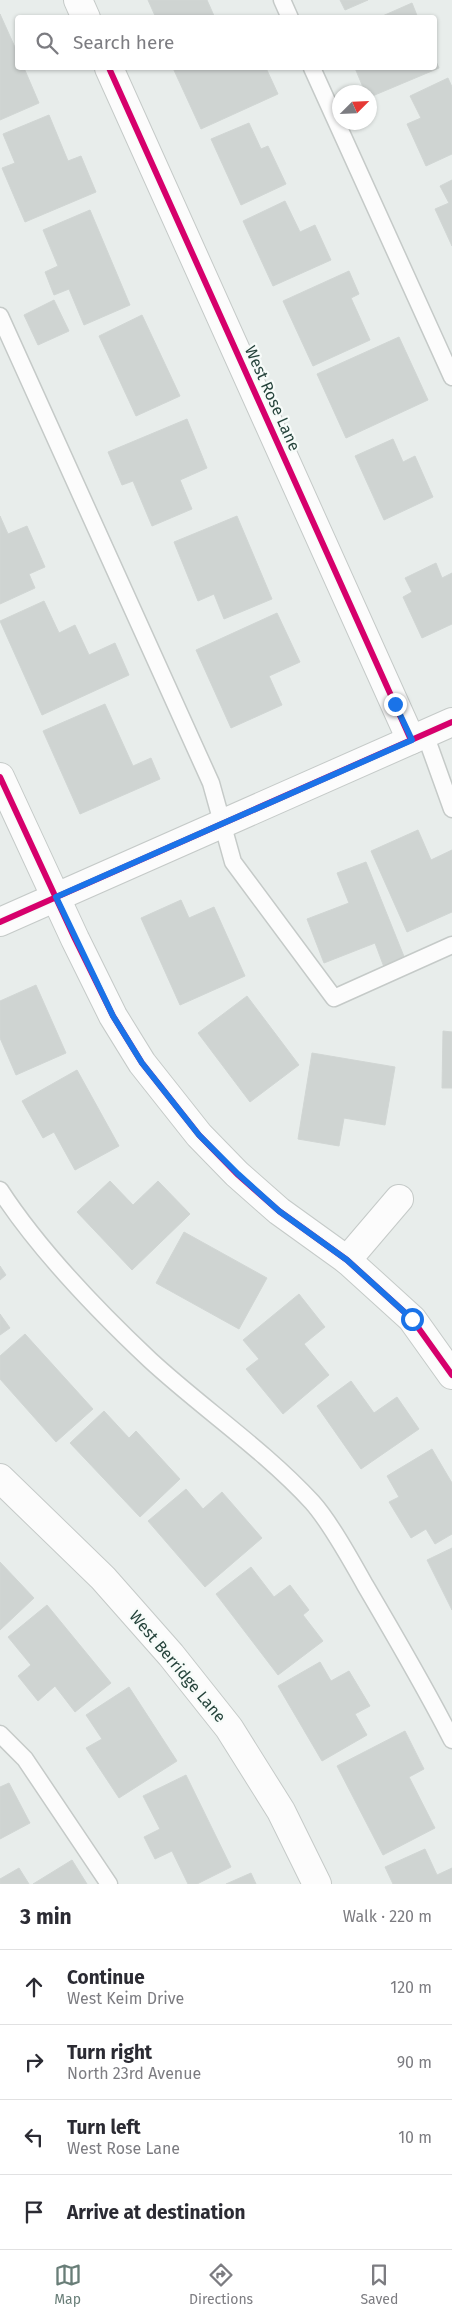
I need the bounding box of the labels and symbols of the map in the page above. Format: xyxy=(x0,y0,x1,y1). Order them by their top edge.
north arrow xyxy=(332,85,377,130)
street label: West Rose Lane xyxy=(241,343,304,454)
route end xyxy=(384,693,407,716)
route start xyxy=(401,1308,424,1331)
street label: West Berridge Lane xyxy=(125,1607,230,1726)

